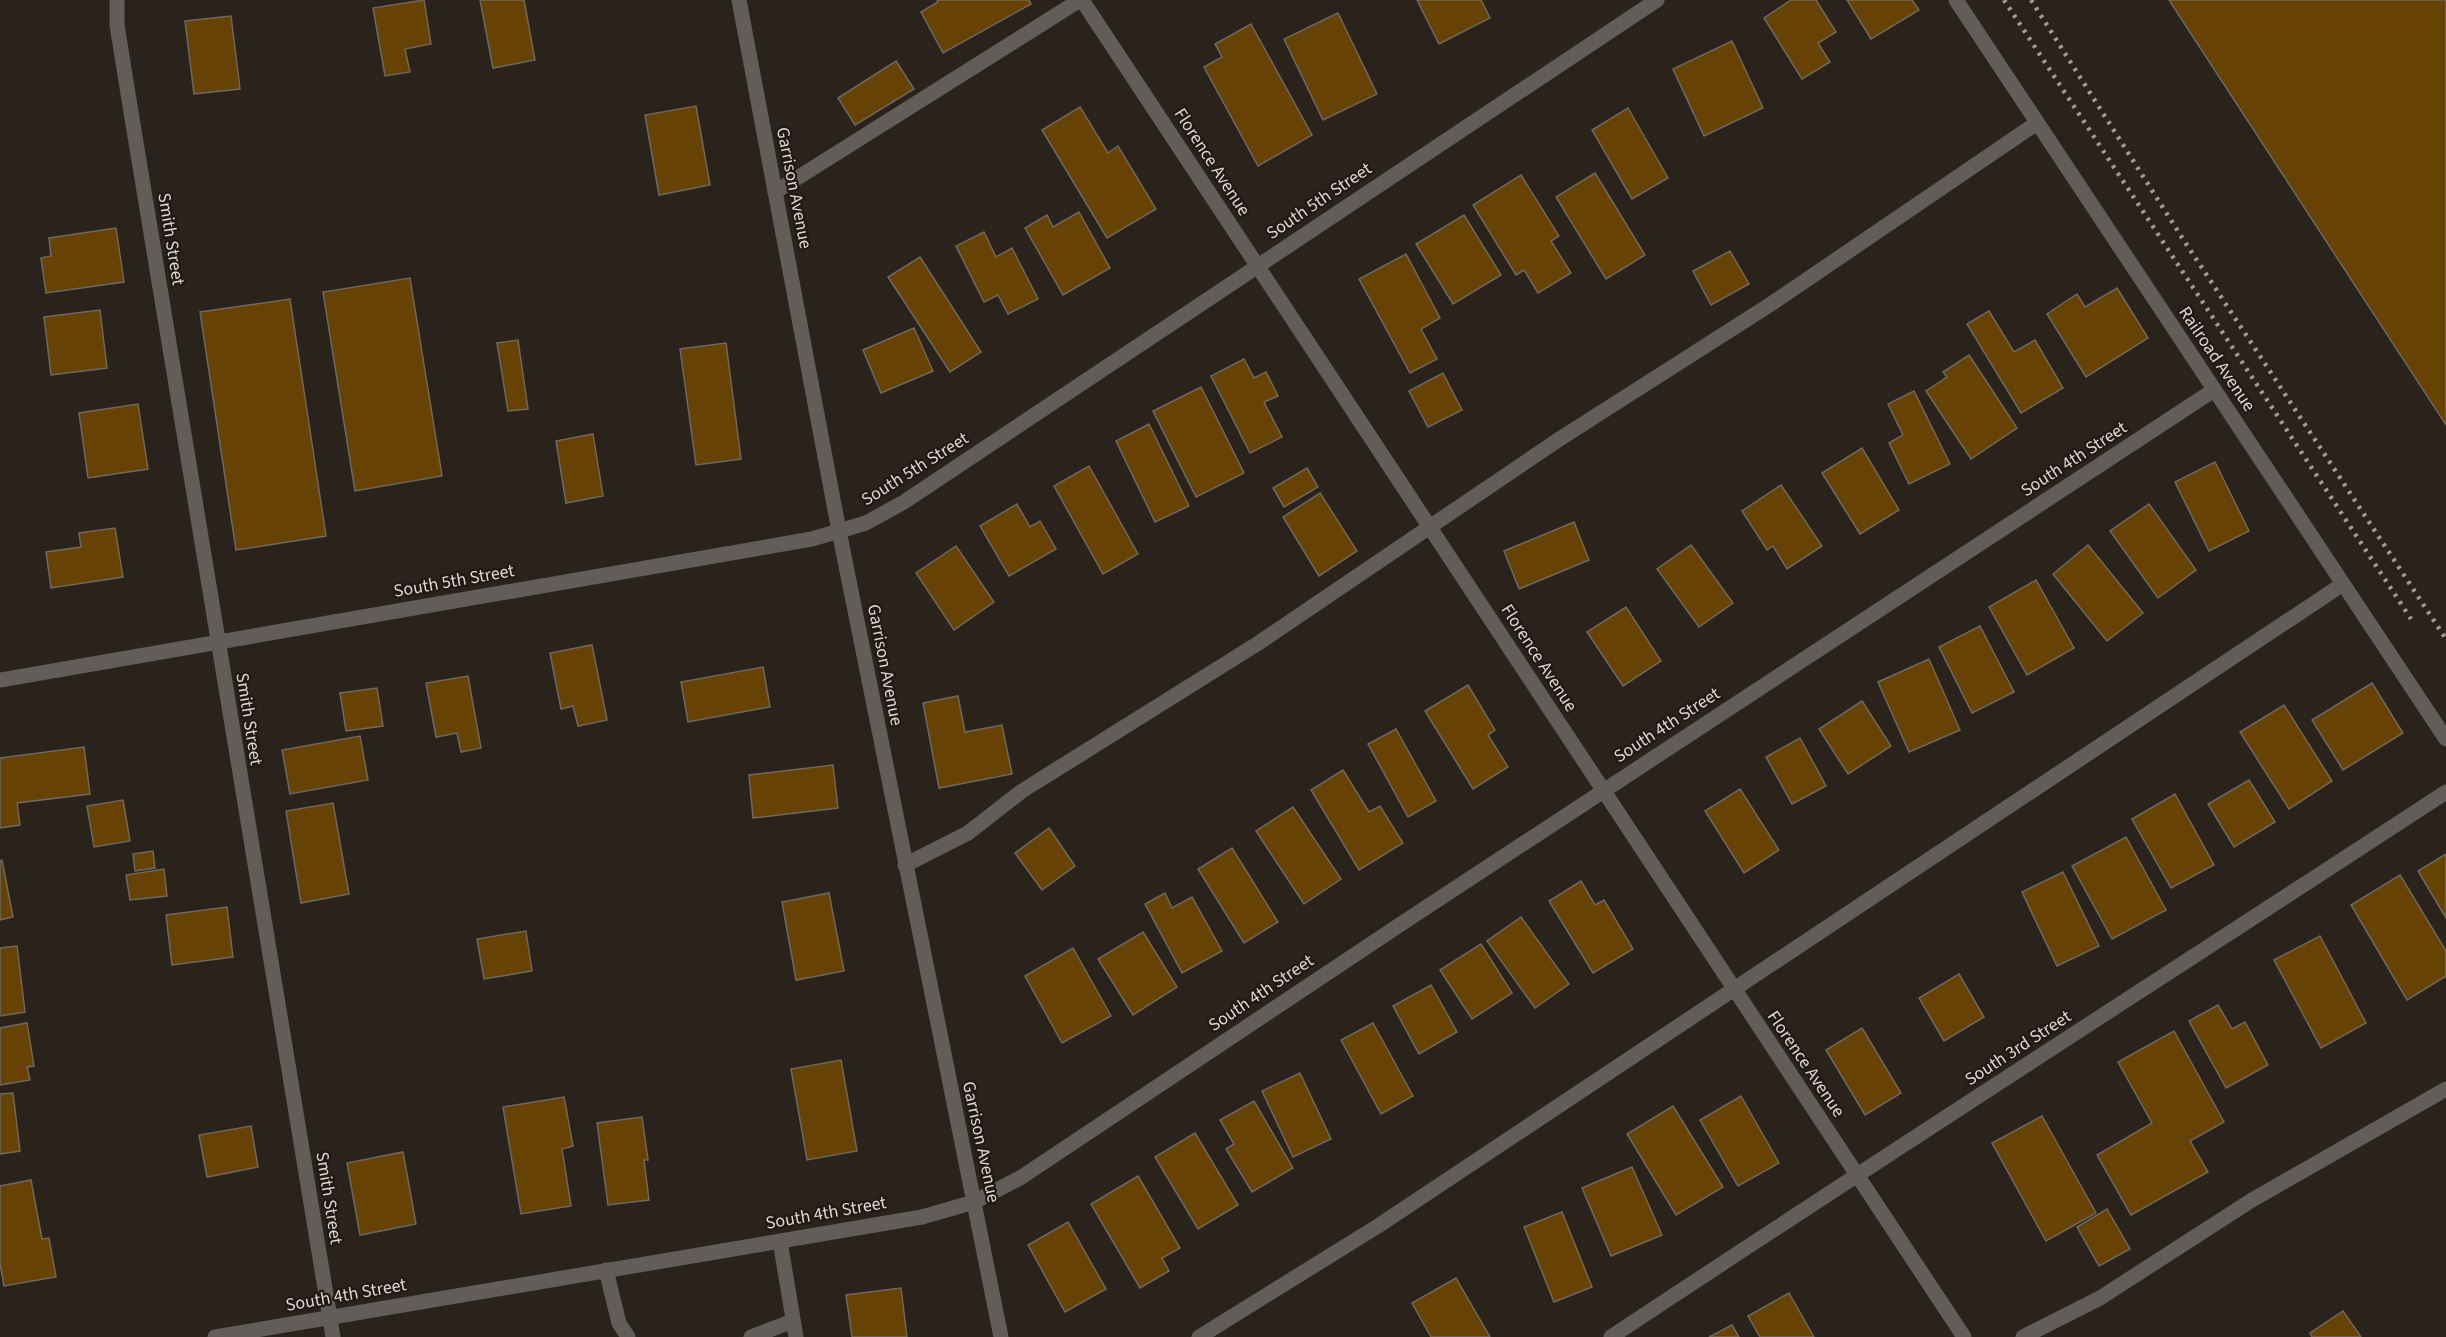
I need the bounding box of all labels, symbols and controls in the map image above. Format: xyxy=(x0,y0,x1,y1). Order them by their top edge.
street label: Florence Avenue xyxy=(1168,103,1256,221)
street label: Garrison Avenue xyxy=(770,125,818,251)
street label: South 5th Street xyxy=(1261,156,1377,246)
street label: Smith Street xyxy=(151,191,191,287)
street label: Railroad Avenue xyxy=(2173,301,2262,417)
street label: South 4th Street xyxy=(2016,415,2132,503)
street label: South 5th Street xyxy=(857,426,973,512)
street label: South 5th Street xyxy=(392,558,516,604)
street label: Florence Avenue xyxy=(1495,599,1583,717)
street label: Garrison Avenue xyxy=(861,602,909,728)
street label: Smith Street xyxy=(229,671,269,767)
street label: South 4th Street xyxy=(1609,681,1725,769)
street label: South 4th Street xyxy=(1203,948,1319,1038)
street label: South 3rd Street xyxy=(1960,1004,2076,1092)
street label: Florence Avenue xyxy=(1761,1006,1851,1122)
street label: Garrison Avenue xyxy=(956,1079,1006,1205)
street label: Smith Street xyxy=(309,1150,349,1246)
street label: South 4th Street xyxy=(764,1190,888,1236)
street label: South 4th Street xyxy=(284,1272,408,1318)

